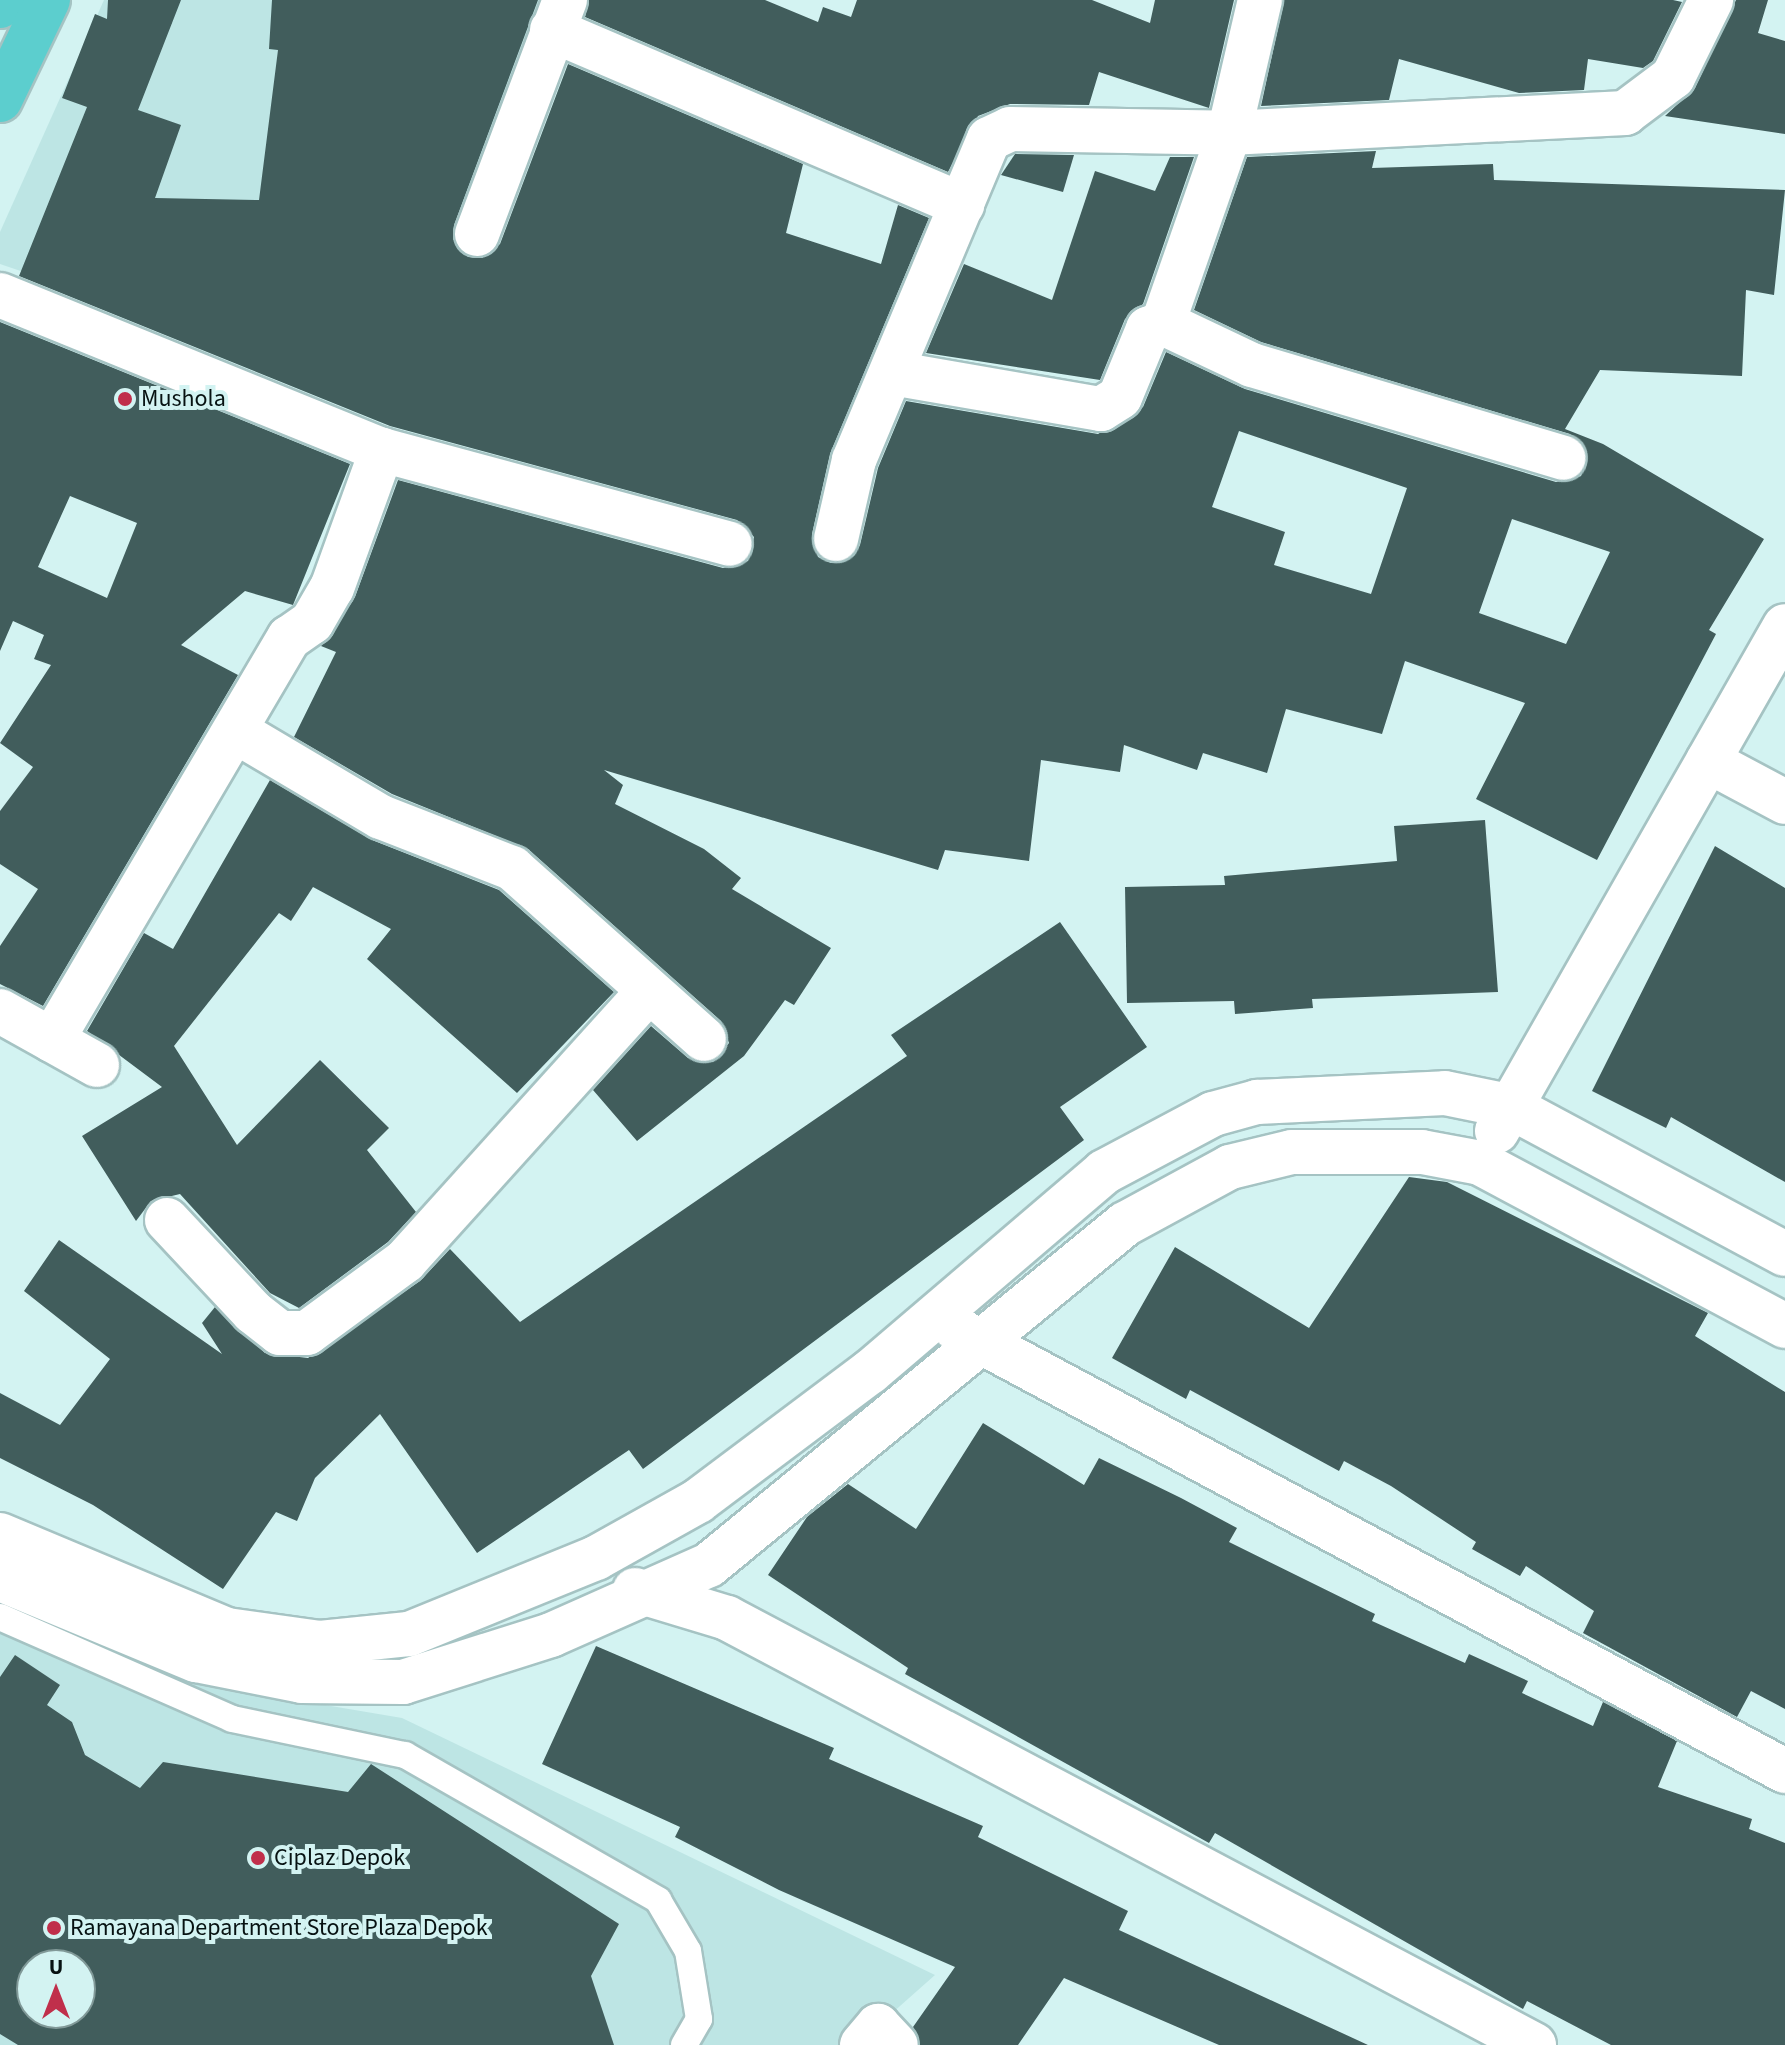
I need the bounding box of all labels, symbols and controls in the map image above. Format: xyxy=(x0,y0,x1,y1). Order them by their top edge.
place label: Mushola xyxy=(141,385,226,413)
marker: Mushola xyxy=(116,390,134,408)
place label: Ciplaz Depok xyxy=(274,1844,405,1872)
marker: Ciplaz Depok xyxy=(249,1849,267,1867)
place label: Ramayana Department Store Plaza Depok xyxy=(70,1914,488,1942)
marker: Ramayana Department Store Plaza Depok xyxy=(45,1919,63,1937)
north arrow xyxy=(16,1949,96,2029)
text: U xyxy=(49,1951,63,1983)

